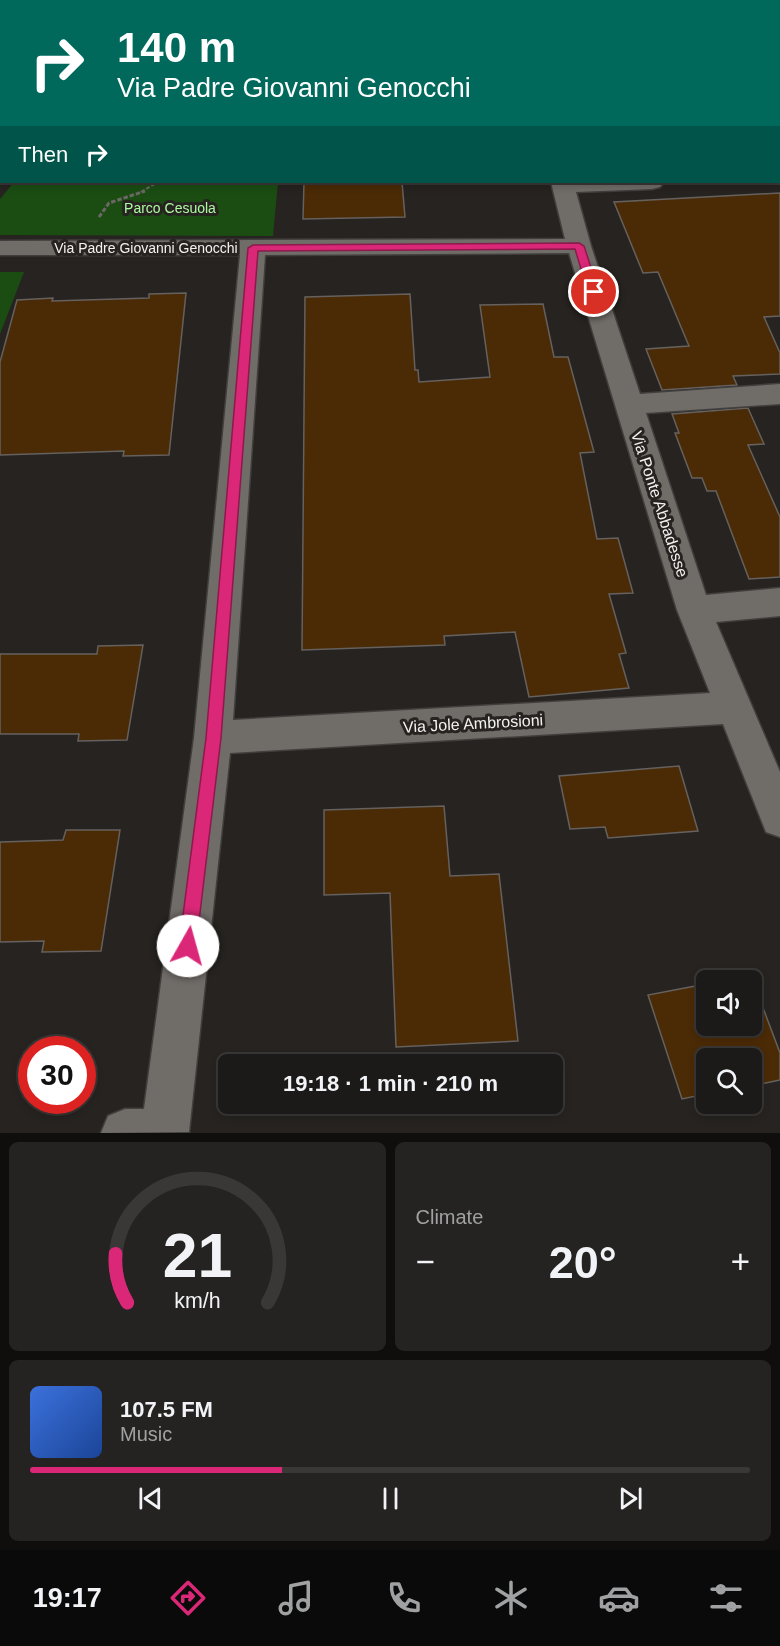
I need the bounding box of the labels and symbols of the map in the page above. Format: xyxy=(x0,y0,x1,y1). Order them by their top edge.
park label: Parco Cesuola xyxy=(124,200,216,216)
street label: Via Padre Giovanni Genocchi xyxy=(54,240,238,256)
pin xyxy=(568,266,619,317)
street label: Via Ponte Abbadesse xyxy=(628,429,691,579)
street label: Via Jole Ambrosioni xyxy=(403,711,543,736)
position arrow xyxy=(156,914,220,978)
speed limit sign: 30 xyxy=(18,1036,96,1114)

